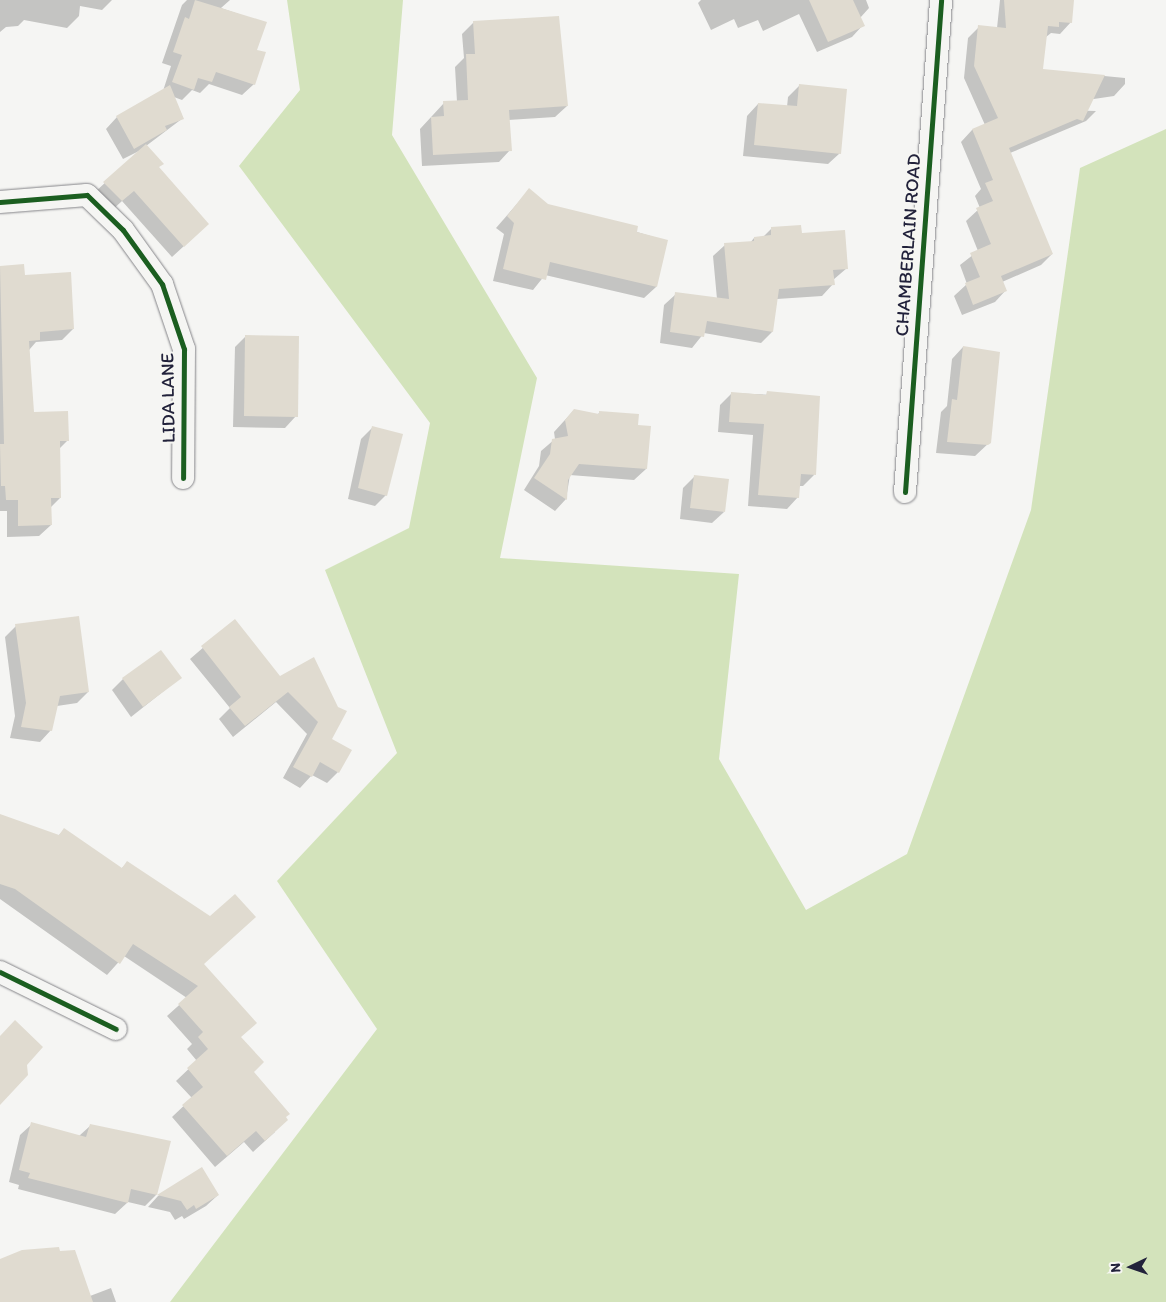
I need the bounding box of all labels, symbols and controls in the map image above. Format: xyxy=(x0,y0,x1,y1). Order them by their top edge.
street label: CHAMBERLAIN ROAD xyxy=(890,153,926,337)
street label: LIDA LANE xyxy=(156,353,180,443)
north arrow xyxy=(1106,1242,1156,1292)
text: N xyxy=(1107,1263,1124,1273)

